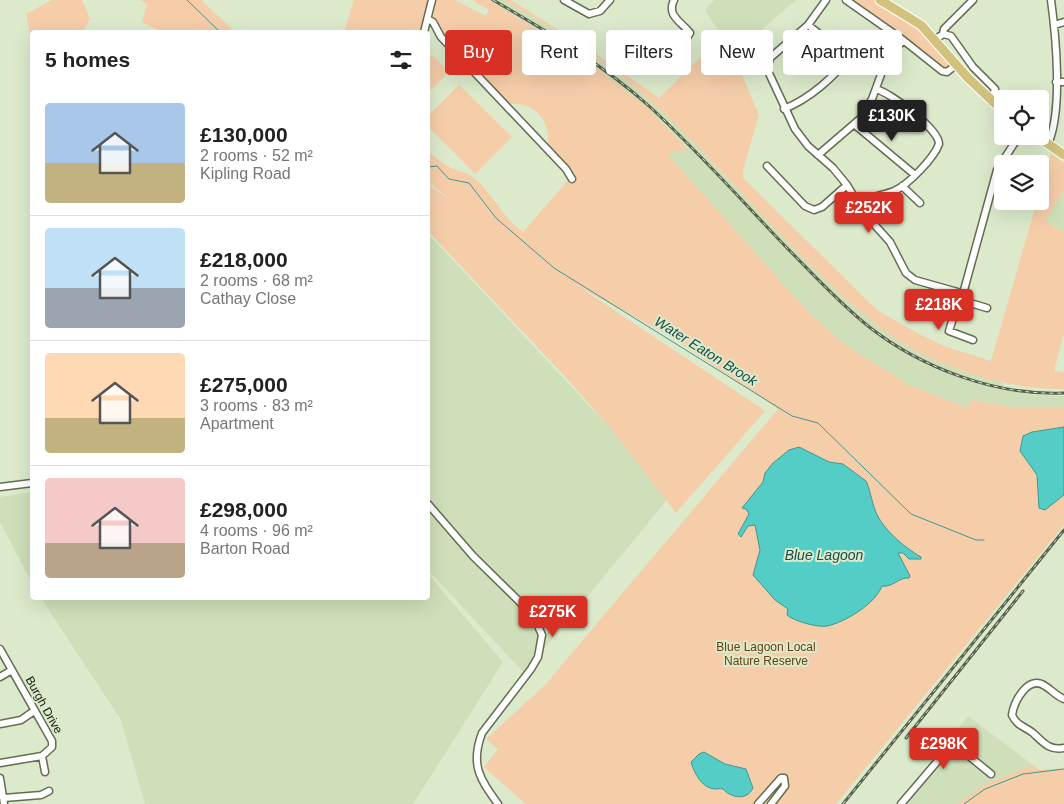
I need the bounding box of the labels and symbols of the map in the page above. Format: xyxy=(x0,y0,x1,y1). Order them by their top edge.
pin: £130K xyxy=(857,100,927,142)
pin: £252K xyxy=(834,192,904,234)
pin: £218K xyxy=(904,288,974,331)
water label: Water Eaton Brook xyxy=(652,313,761,390)
water label: Blue Lagoon xyxy=(785,547,864,563)
pin: £275K xyxy=(518,596,588,638)
park label: Blue Lagoon Local Nature Reserve xyxy=(716,640,816,668)
street label: Burgh Drive xyxy=(23,674,66,736)
pin: £298K xyxy=(909,728,979,770)

